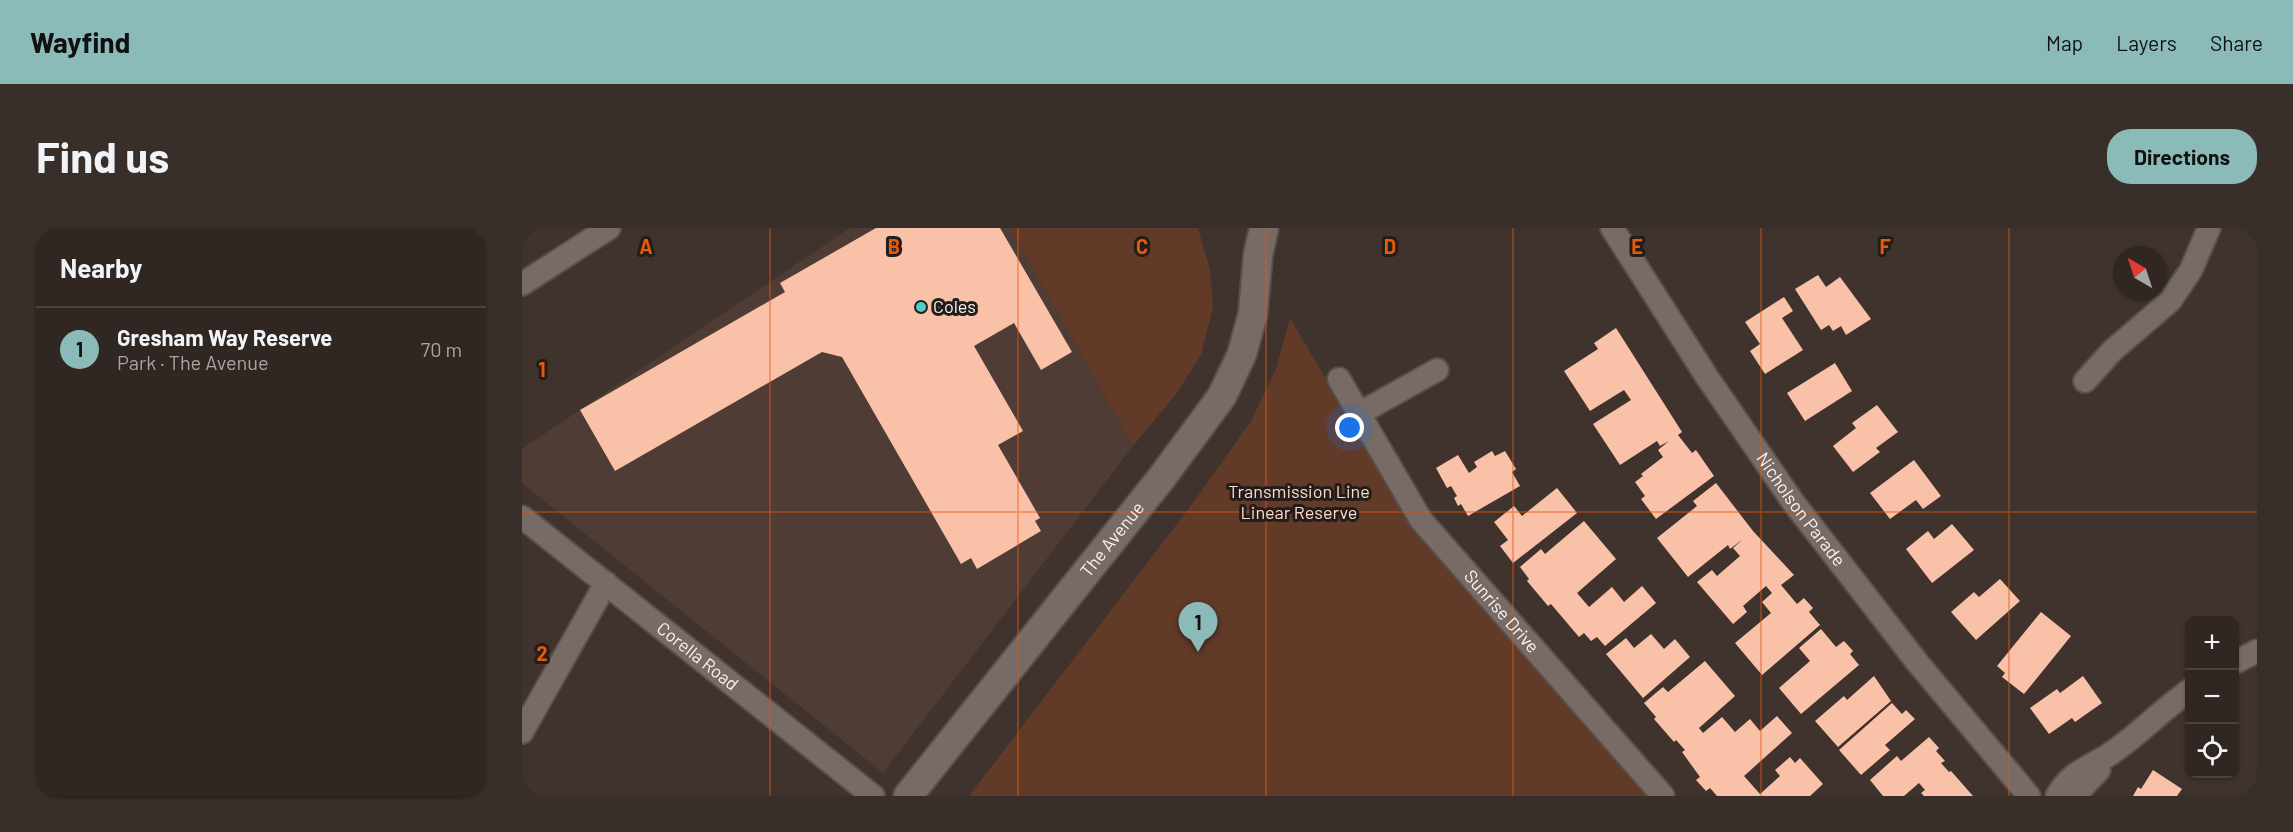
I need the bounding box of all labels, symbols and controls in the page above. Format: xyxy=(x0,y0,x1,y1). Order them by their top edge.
text: Wayfind xyxy=(30,25,130,59)
text: Map xyxy=(2046,30,2083,55)
text: Layers xyxy=(2116,30,2177,55)
text: Share xyxy=(2210,30,2263,55)
button: Directions xyxy=(2107,129,2257,184)
text: Find us xyxy=(36,131,169,181)
text: A xyxy=(639,234,653,258)
text: B xyxy=(888,234,900,258)
text: C xyxy=(1136,234,1148,258)
text: D xyxy=(1384,234,1396,258)
text: E xyxy=(1631,234,1643,258)
text: F xyxy=(1879,234,1891,258)
north arrow xyxy=(2113,246,2167,300)
text: Nearby xyxy=(60,252,142,283)
place label: Coles xyxy=(933,295,976,317)
marker: Coles xyxy=(914,300,928,314)
text: Gresham Way Reserve xyxy=(117,324,332,350)
text: 1 xyxy=(76,337,83,361)
text: 70 m xyxy=(421,337,462,361)
text: Park · The Avenue xyxy=(117,350,269,374)
text: 1 xyxy=(538,357,546,381)
your location xyxy=(1335,413,1364,442)
street label: Nicholson Parade xyxy=(1752,448,1851,570)
park label: Transmission Line Linear Reserve xyxy=(1228,480,1370,523)
street label: The Avenue xyxy=(1075,497,1148,581)
street label: Sunrise Drive xyxy=(1460,565,1544,657)
pin: 1 xyxy=(1178,602,1218,652)
map controls xyxy=(2185,616,2239,778)
button: + xyxy=(2185,616,2239,670)
street label: Corella Road xyxy=(653,617,743,695)
text: 2 xyxy=(536,641,548,665)
button: − xyxy=(2185,670,2239,724)
button: locate xyxy=(2185,724,2239,778)

